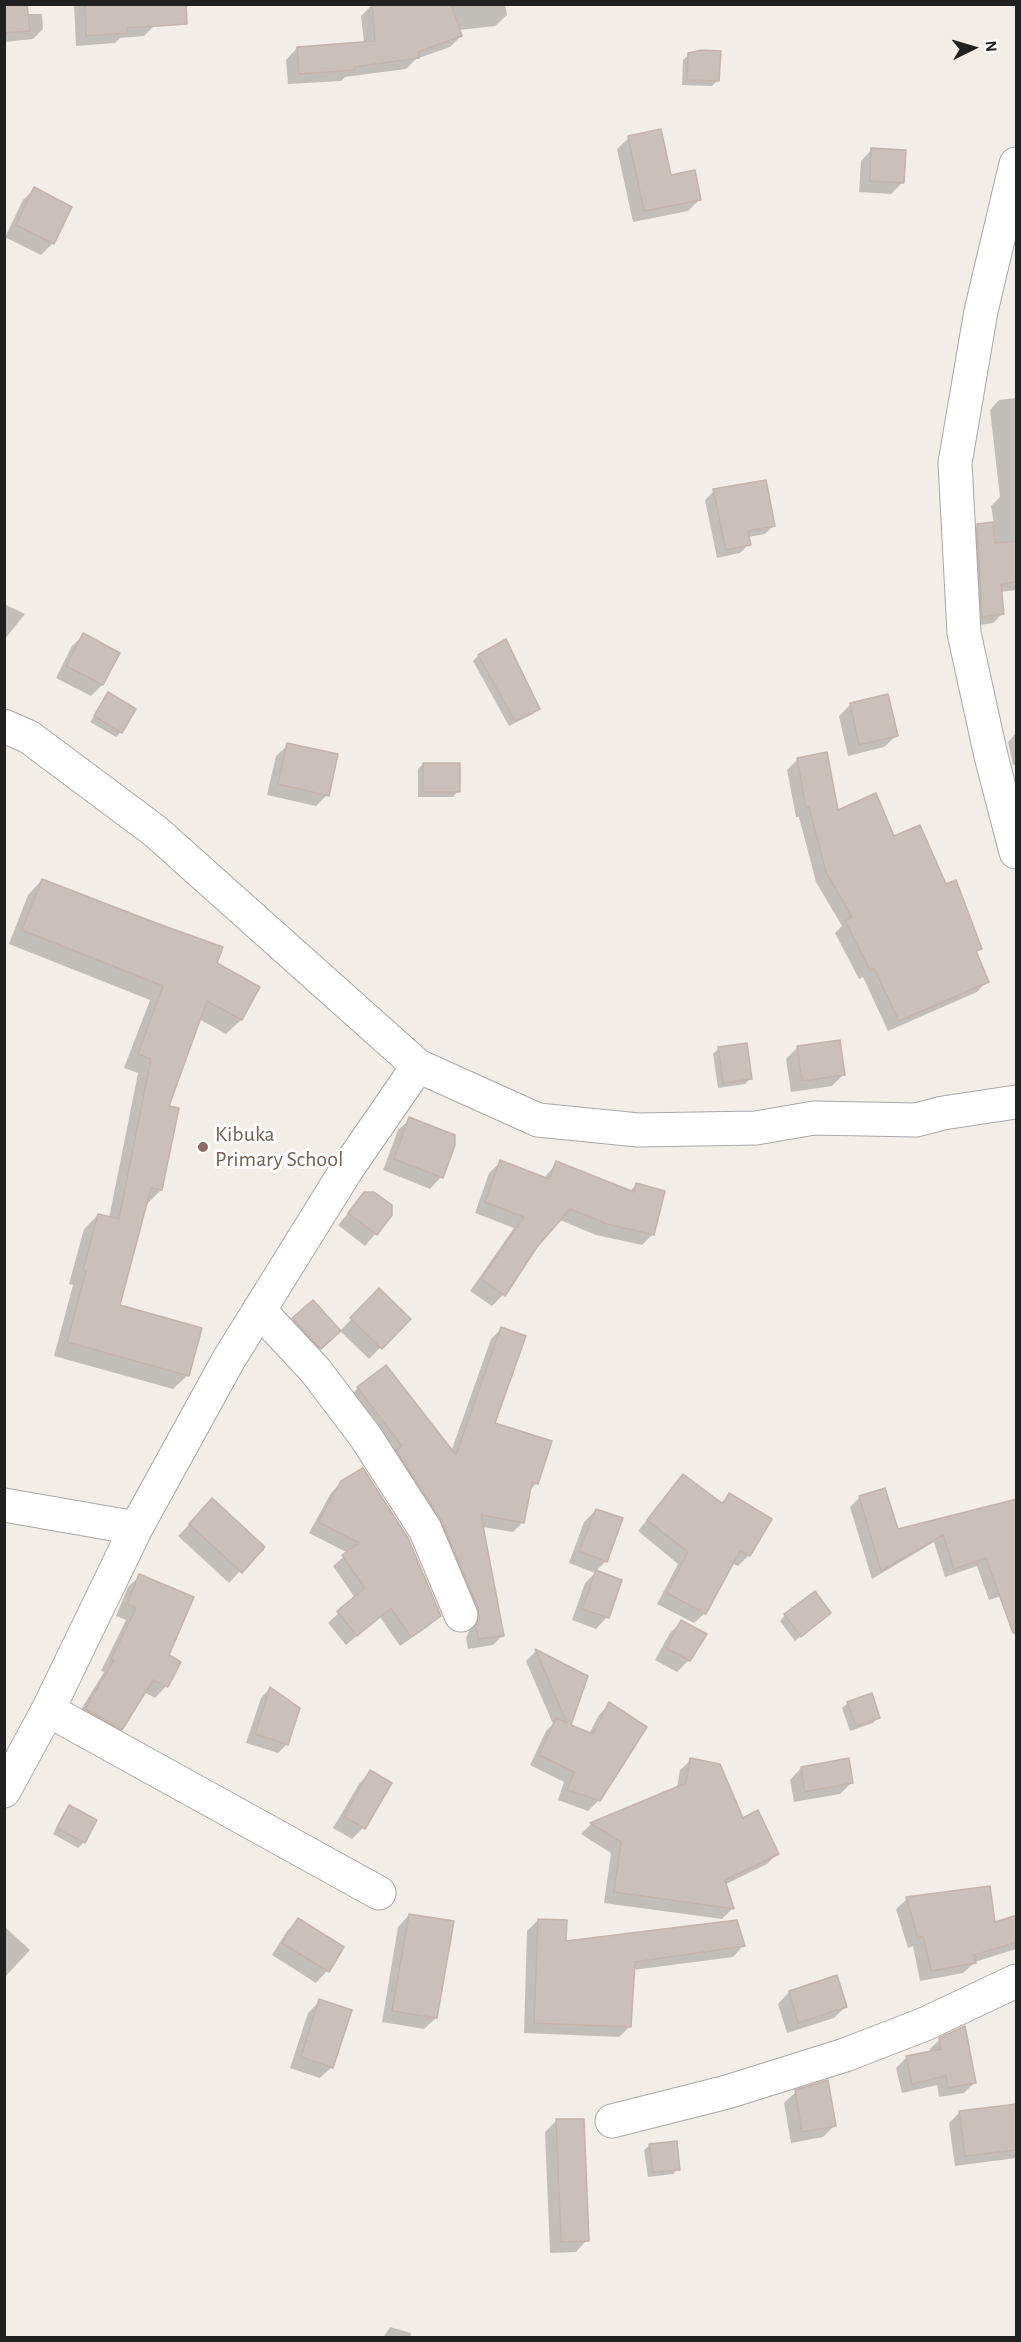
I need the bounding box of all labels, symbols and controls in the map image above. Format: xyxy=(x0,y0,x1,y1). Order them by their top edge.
north arrow xyxy=(943,18,1003,78)
text: N xyxy=(982,40,999,53)
place label: Kibuka Primary School xyxy=(215,1121,343,1172)
marker: Kibuka Primary School xyxy=(196,1140,210,1154)

